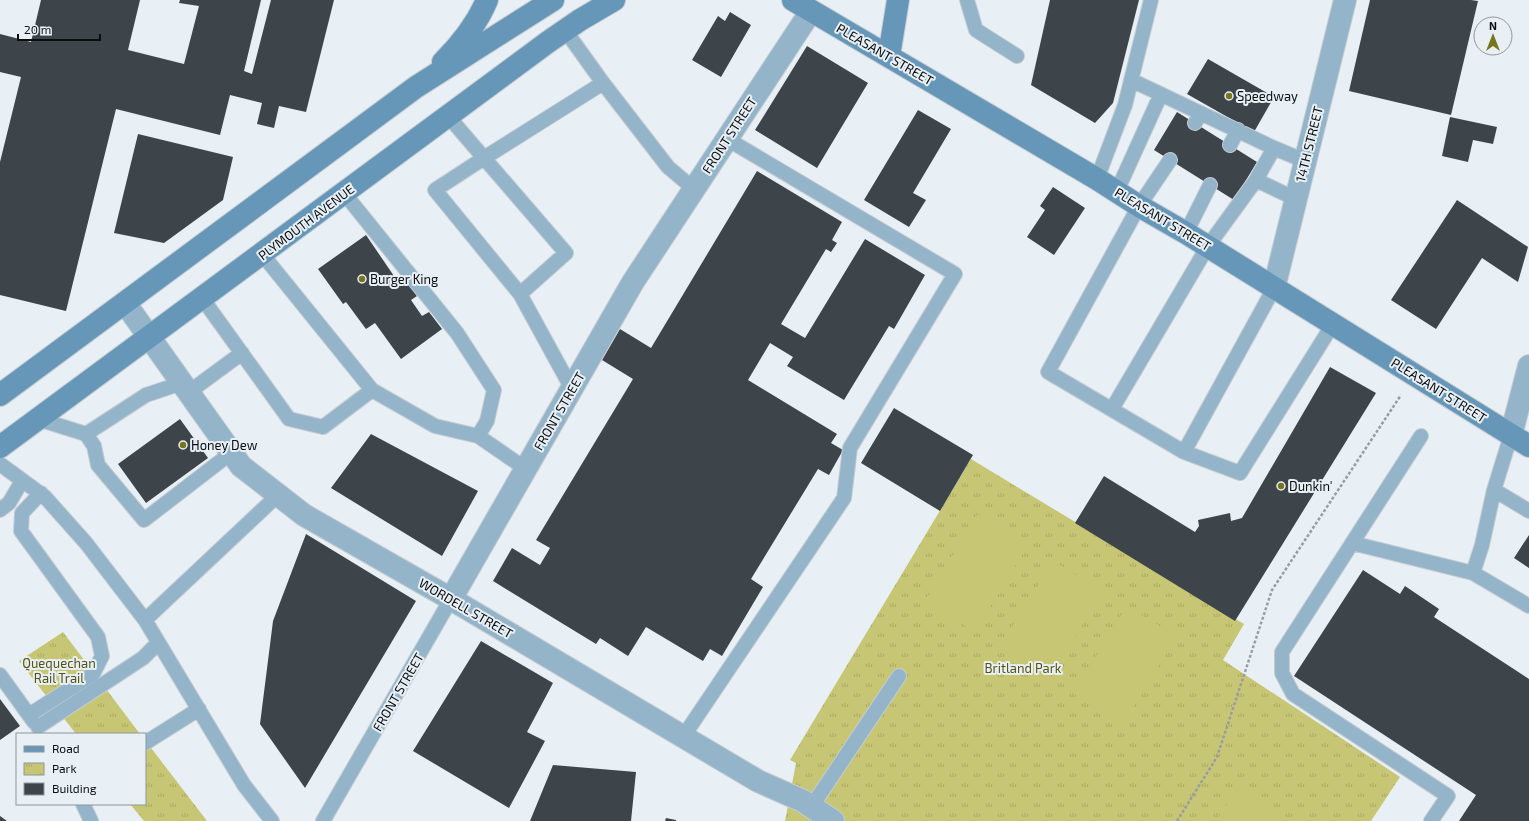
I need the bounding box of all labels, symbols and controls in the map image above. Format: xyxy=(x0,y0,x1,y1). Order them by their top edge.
scale bar xyxy=(18,16,100,42)
north arrow xyxy=(1473,16,1513,56)
text: N xyxy=(1489,19,1497,32)
street label: PLEASANT STREET xyxy=(834,20,937,89)
text: 20 m xyxy=(24,22,51,36)
place label: Speedway xyxy=(1237,88,1298,104)
marker: Speedway xyxy=(1224,91,1234,101)
street label: FRONT STREET xyxy=(698,93,760,176)
street label: 14TH STREET xyxy=(1292,104,1326,183)
street label: PLYMOUTH AVENUE xyxy=(255,181,357,263)
street label: PLEASANT STREET xyxy=(1112,184,1214,254)
place label: Burger King xyxy=(370,271,438,287)
marker: Burger King xyxy=(357,274,367,284)
street label: PLEASANT STREET xyxy=(1388,354,1490,426)
street label: FRONT STREET xyxy=(530,368,588,453)
place label: Honey Dew xyxy=(191,437,258,453)
marker: Honey Dew xyxy=(178,440,188,450)
place label: Dunkin' xyxy=(1289,478,1333,494)
marker: Dunkin' xyxy=(1276,481,1286,491)
street label: WORDELL STREET xyxy=(416,575,516,642)
street label: FRONT STREET xyxy=(369,649,427,734)
park label: Quequechan Rail Trail xyxy=(22,655,96,686)
park label: Britland Park xyxy=(985,660,1062,676)
legend xyxy=(16,733,146,805)
text: Road xyxy=(52,741,80,755)
text: Park xyxy=(52,761,77,775)
text: Building xyxy=(52,781,97,795)

